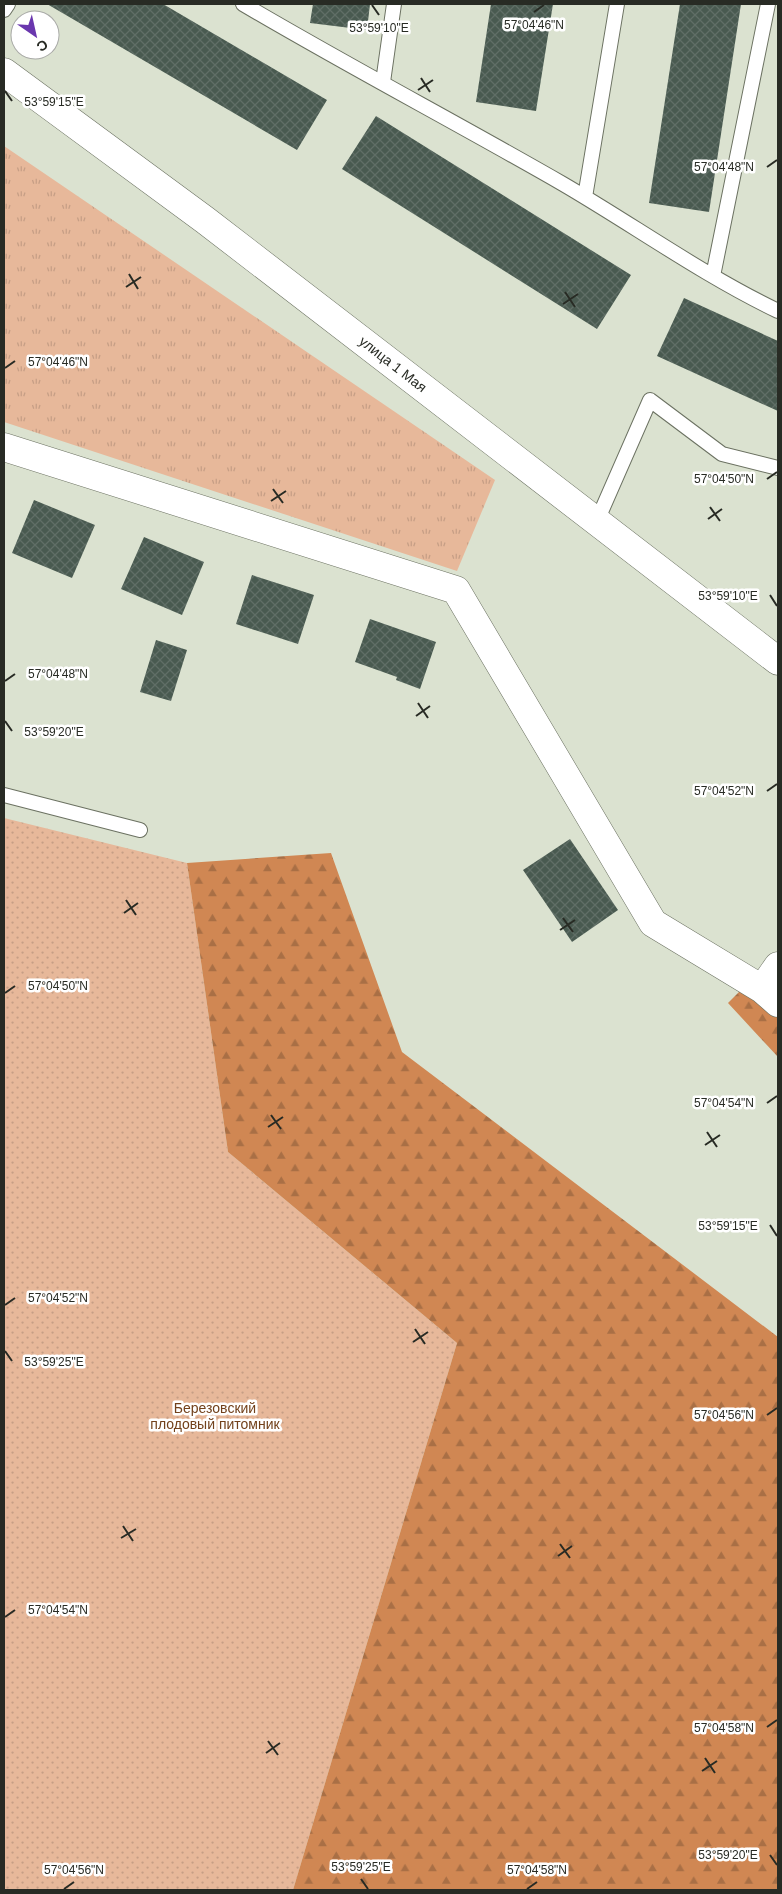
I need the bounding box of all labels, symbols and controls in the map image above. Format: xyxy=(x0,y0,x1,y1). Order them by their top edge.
north arrow xyxy=(10,10,60,60)
text: 57°04'46"N xyxy=(504,18,564,32)
text: 53°59'10"E xyxy=(349,21,409,35)
text: С xyxy=(34,36,51,55)
text: 53°59'15"E xyxy=(24,95,84,109)
text: 57°04'48"N xyxy=(694,160,754,174)
street label: улица 1 Мая xyxy=(356,333,430,395)
text: 57°04'46"N xyxy=(28,355,88,369)
text: 57°04'50"N xyxy=(694,472,754,486)
text: 53°59'10"E xyxy=(698,589,758,603)
text: 57°04'48"N xyxy=(28,667,88,681)
text: 53°59'20"E xyxy=(24,725,84,739)
text: 57°04'52"N xyxy=(694,784,754,798)
text: 57°04'50"N xyxy=(28,979,88,993)
text: 57°04'54"N xyxy=(694,1096,754,1110)
text: 53°59'15"E xyxy=(698,1219,758,1233)
text: 57°04'52"N xyxy=(28,1291,88,1305)
text: 53°59'25"E xyxy=(24,1355,84,1369)
park label: Березовский плодовый питомник xyxy=(150,1400,281,1432)
text: 57°04'56"N xyxy=(694,1408,754,1422)
text: 57°04'54"N xyxy=(28,1603,88,1617)
text: 57°04'58"N xyxy=(694,1721,754,1735)
text: 53°59'20"E xyxy=(698,1848,758,1862)
text: 53°59'25"E xyxy=(331,1860,391,1874)
text: 57°04'56"N xyxy=(44,1863,104,1877)
text: 57°04'58"N xyxy=(507,1863,567,1877)

